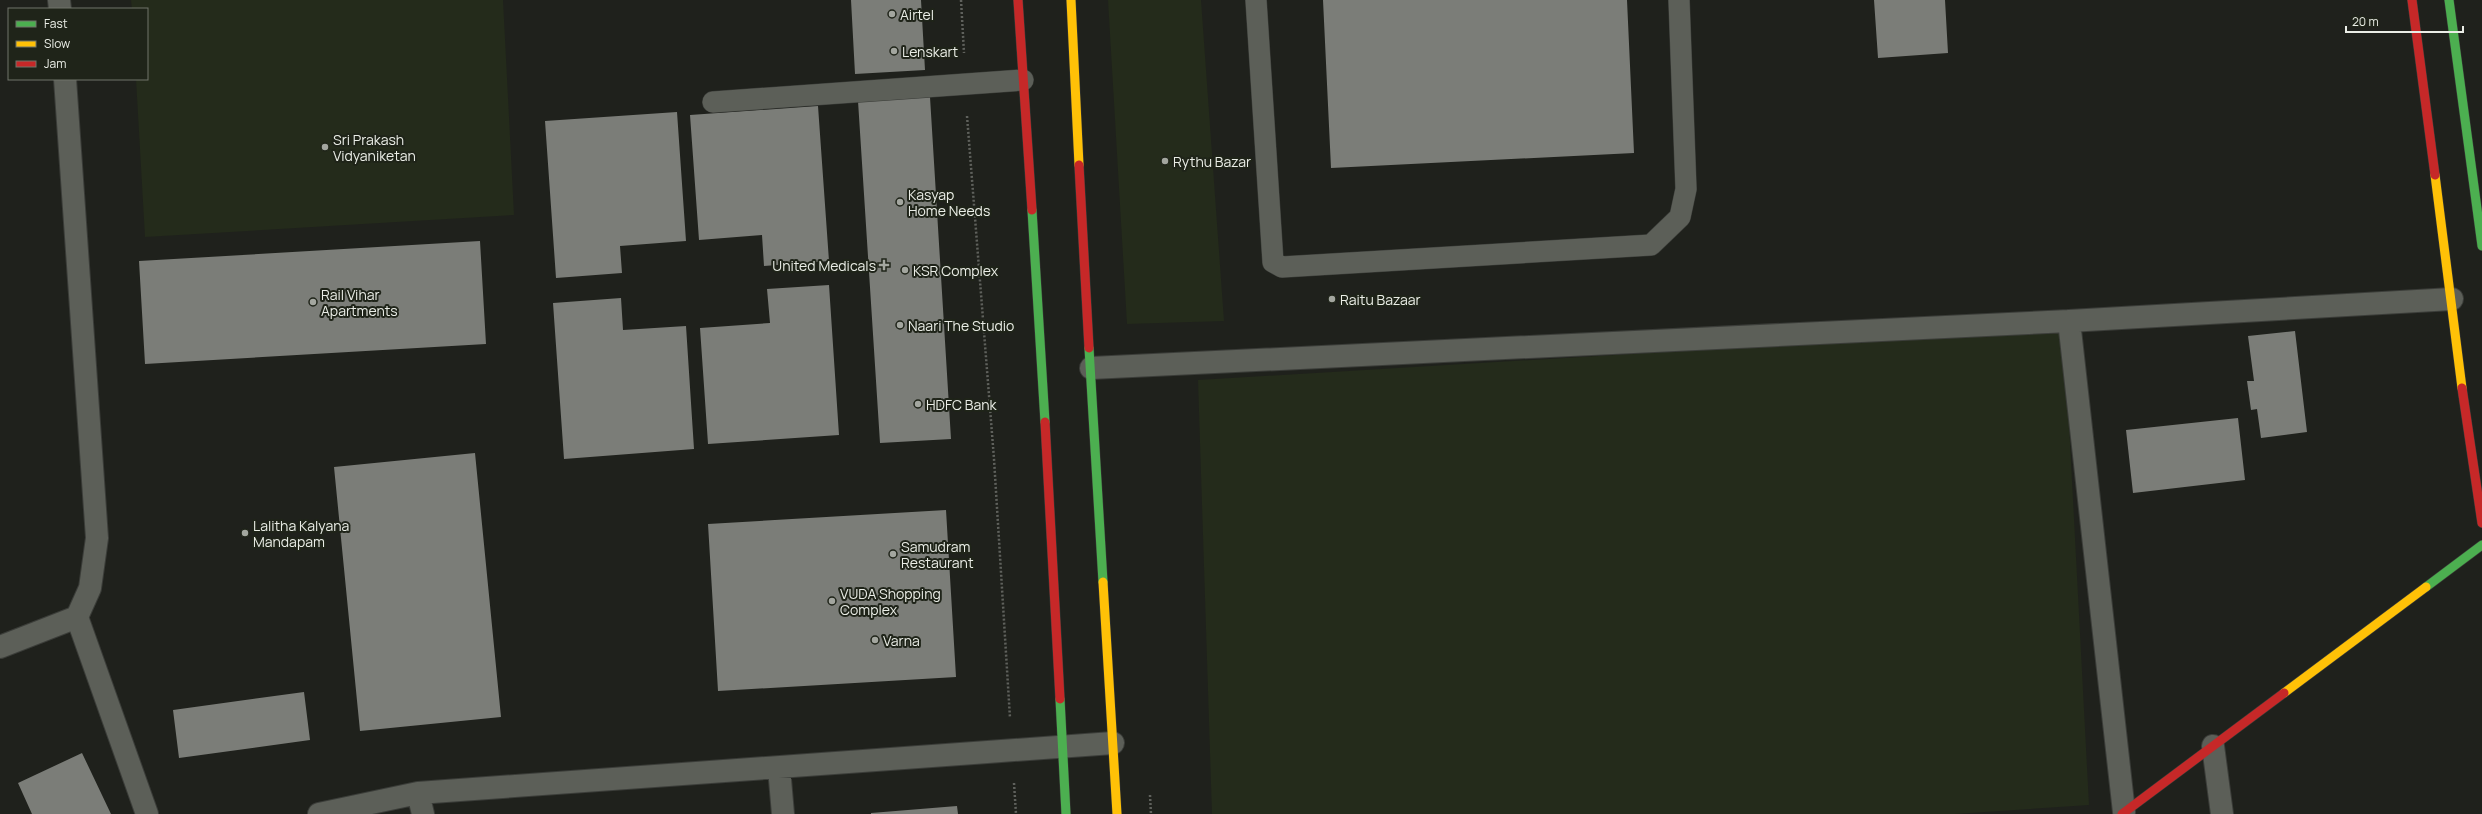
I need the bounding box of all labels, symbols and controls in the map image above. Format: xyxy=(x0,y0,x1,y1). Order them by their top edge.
place label: Airtel xyxy=(900,5,934,24)
legend xyxy=(8,8,148,80)
scale bar xyxy=(2346,8,2463,34)
marker: Airtel xyxy=(887,9,897,19)
text: 20 m xyxy=(2352,13,2379,30)
text: Fast xyxy=(44,15,68,32)
text: Slow xyxy=(44,35,70,52)
place label: Lenskart xyxy=(902,42,959,61)
marker: Lenskart xyxy=(889,46,899,56)
text: Jam xyxy=(44,55,66,72)
place label: Sri Prakash Vidyaniketan xyxy=(333,130,416,165)
marker: Sri Prakash Vidyaniketan xyxy=(320,142,330,152)
place label: Rythu Bazar xyxy=(1173,152,1251,171)
marker: Rythu Bazar xyxy=(1160,156,1170,166)
place label: Kasyap Home Needs xyxy=(908,185,990,220)
marker: Kasyap Home Needs xyxy=(895,197,905,207)
place label: United Medicals xyxy=(772,256,876,275)
marker: United Medicals xyxy=(879,260,889,270)
place label: KSR Complex xyxy=(913,261,999,280)
marker: KSR Complex xyxy=(900,265,910,275)
place label: Rail Vihar Apartments xyxy=(321,285,398,320)
place label: Raitu Bazaar xyxy=(1340,290,1421,309)
marker: Raitu Bazaar xyxy=(1327,294,1337,304)
marker: Rail Vihar Apartments xyxy=(308,297,318,307)
place label: Naari The Studio xyxy=(908,316,1014,335)
marker: Naari The Studio xyxy=(895,320,905,330)
place label: HDFC Bank xyxy=(926,395,998,414)
marker: HDFC Bank xyxy=(913,399,923,409)
place label: Lalitha Kalyana Mandapam xyxy=(253,516,349,551)
marker: Lalitha Kalyana Mandapam xyxy=(240,528,250,538)
place label: Samudram Restaurant xyxy=(901,537,974,572)
marker: Samudram Restaurant xyxy=(888,549,898,559)
place label: VUDA Shopping Complex xyxy=(840,584,941,619)
marker: VUDA Shopping Complex xyxy=(827,596,837,606)
place label: Varna xyxy=(883,631,920,650)
marker: Varna xyxy=(870,635,880,645)

